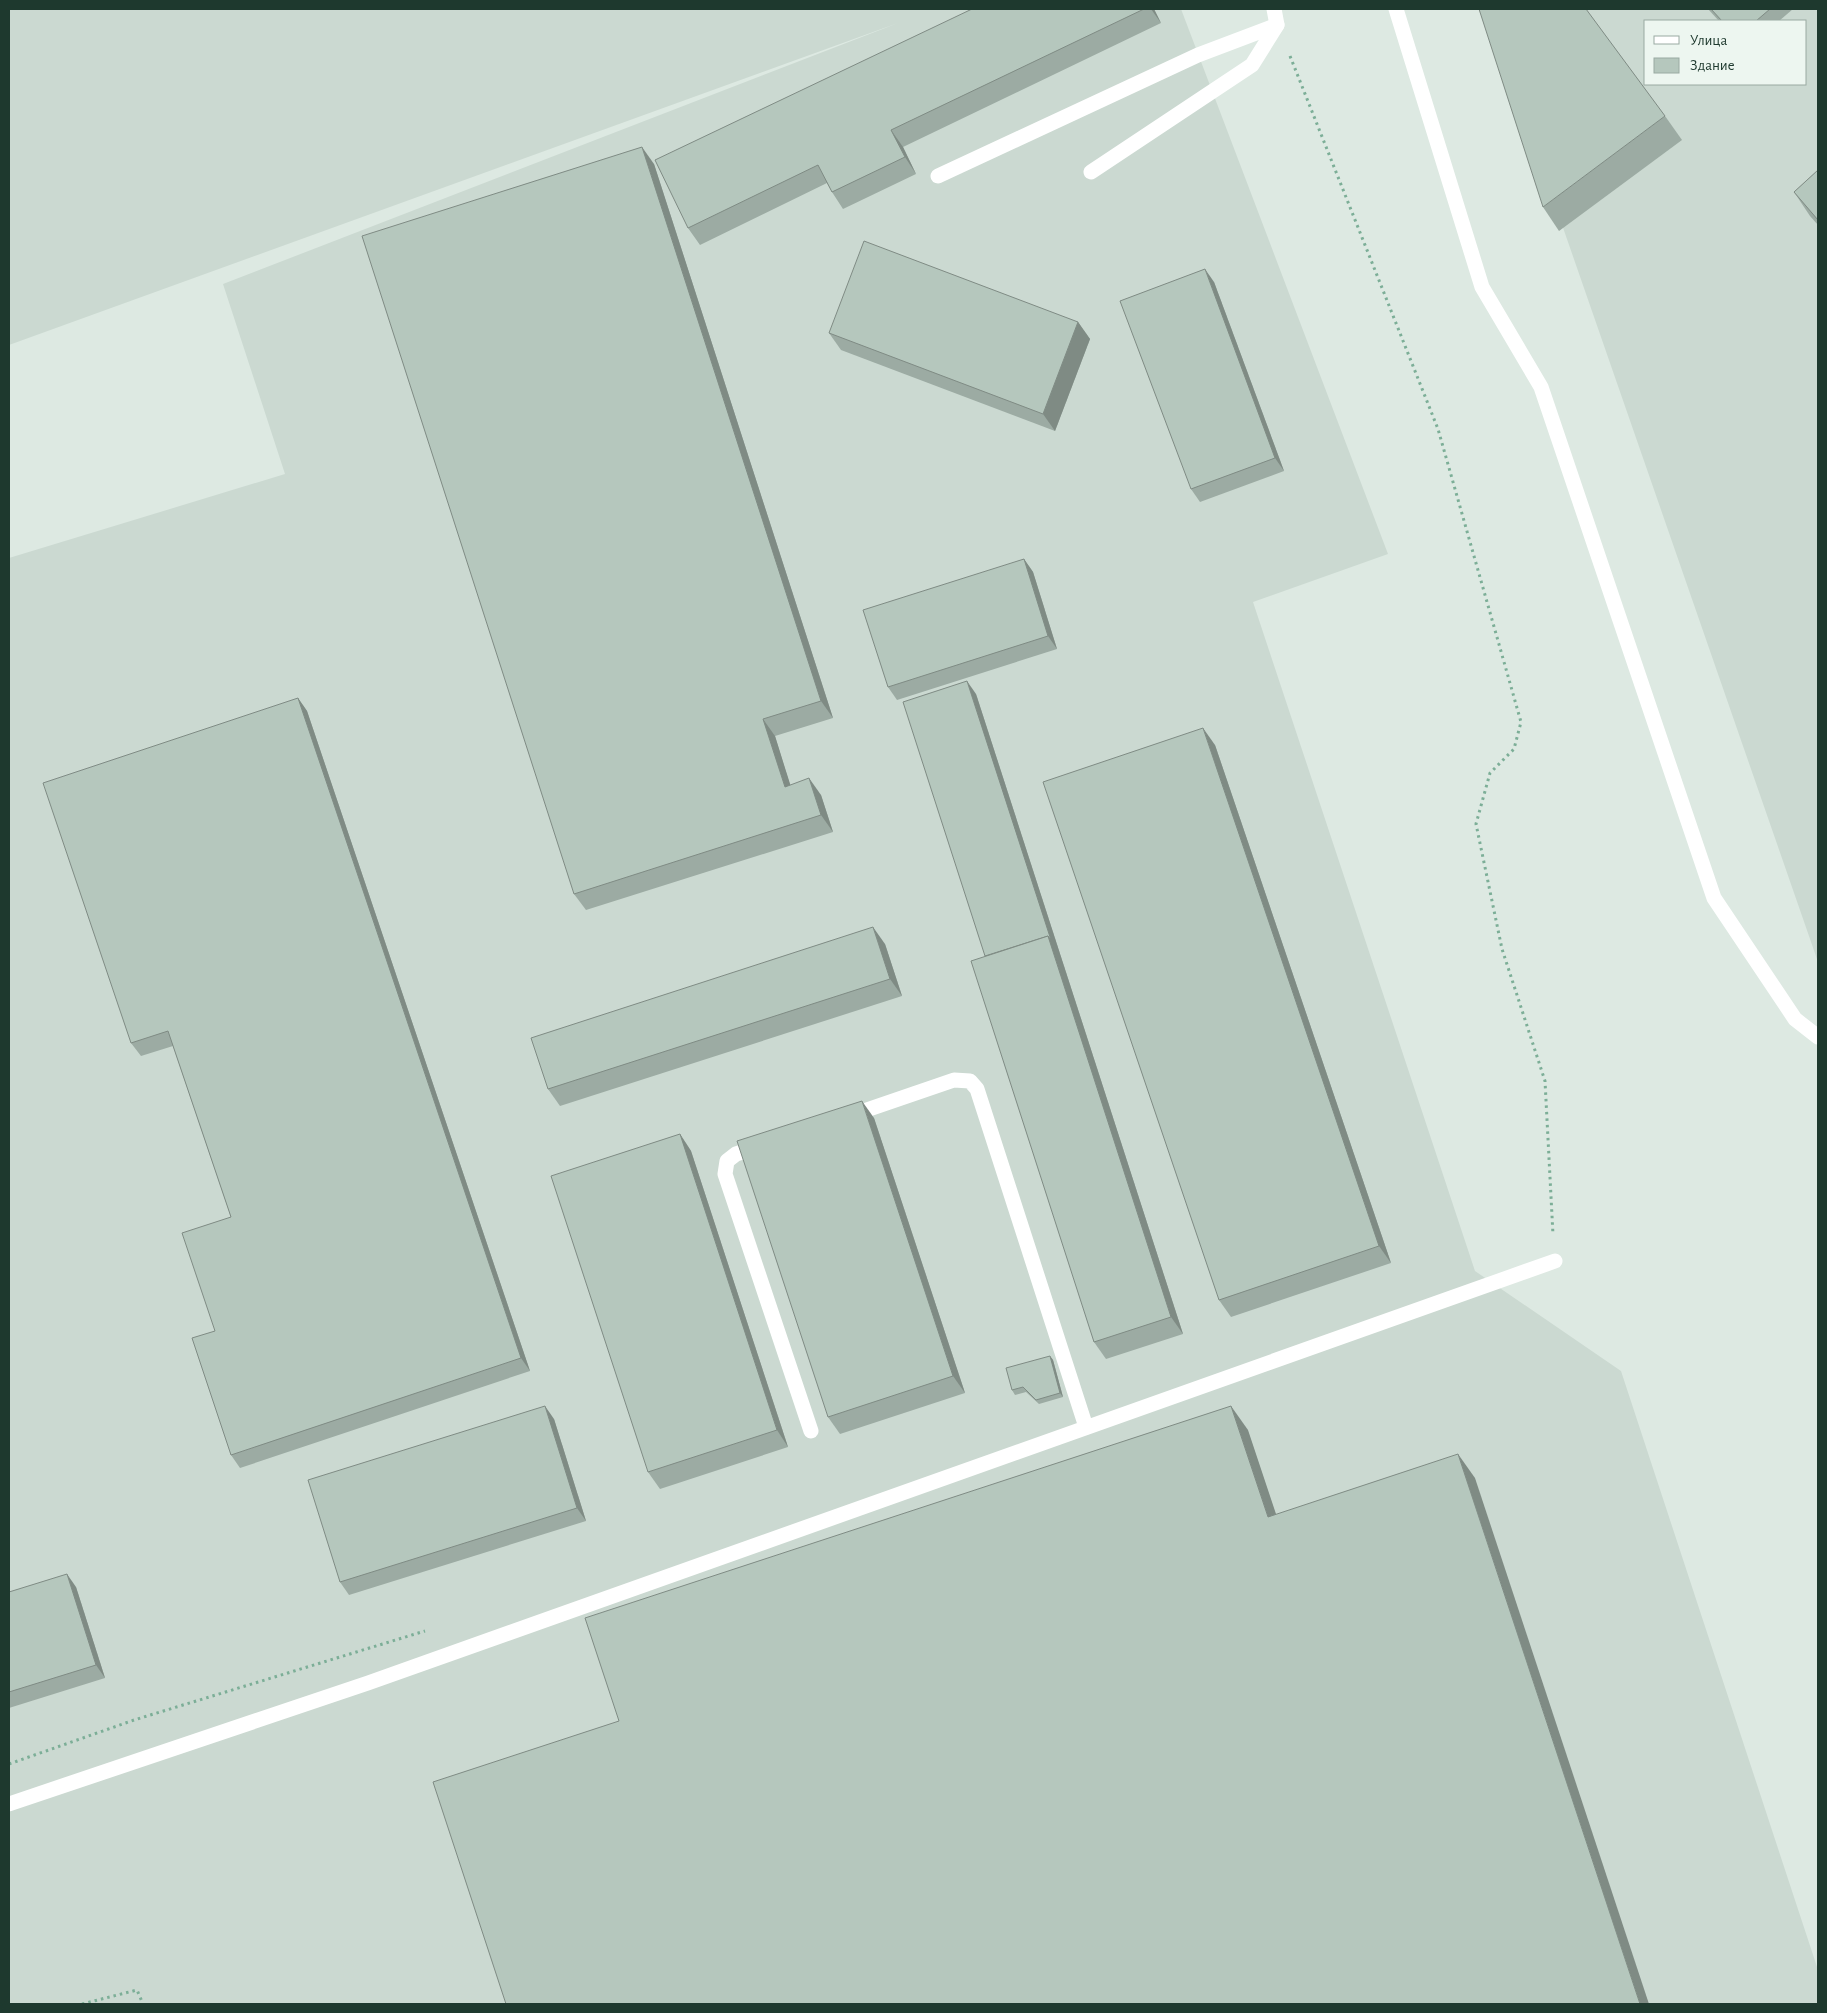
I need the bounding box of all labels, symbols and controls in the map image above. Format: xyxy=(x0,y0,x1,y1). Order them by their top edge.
legend xyxy=(1644,20,1807,85)
text: Улица xyxy=(1690,33,1727,48)
text: Здание xyxy=(1690,58,1735,73)

